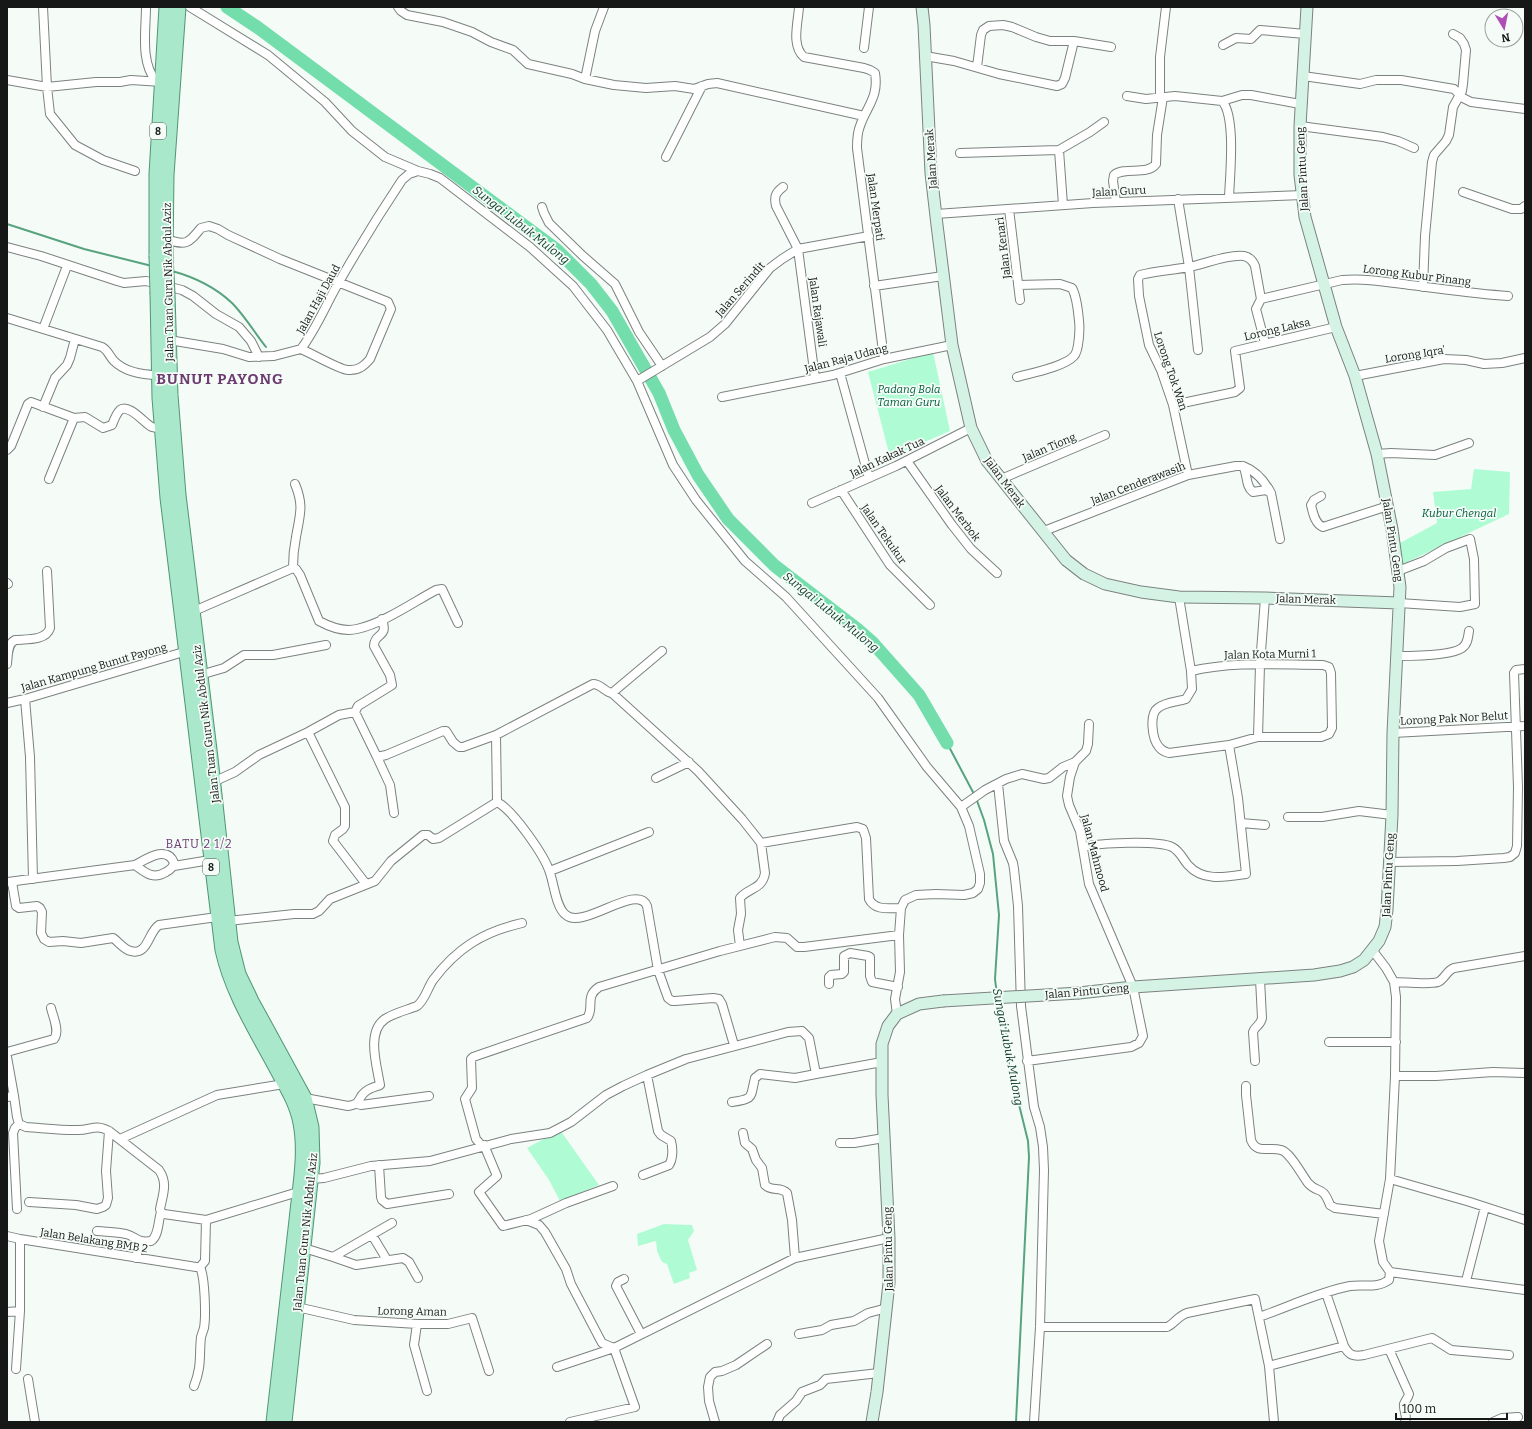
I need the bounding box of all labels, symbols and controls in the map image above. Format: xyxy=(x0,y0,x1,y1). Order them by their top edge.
north arrow xyxy=(1484,8,1524,48)
text: N xyxy=(1500,30,1511,45)
road number: 8 xyxy=(150,123,166,139)
street label: Jalan Pintu Geng xyxy=(1294,126,1311,213)
street label: Jalan Merak xyxy=(923,128,940,190)
street label: Jalan Merpati xyxy=(864,172,887,242)
water label: Sungai Lubuk Mulong xyxy=(470,183,572,267)
street label: Jalan Guru xyxy=(1091,184,1147,199)
street label: Jalan Tuan Guru Nik Abdul Aziz xyxy=(161,202,176,363)
street label: Jalan Kenari xyxy=(993,216,1014,280)
street label: Jalan Serindit xyxy=(712,259,768,320)
street label: Jalan Haji Daud xyxy=(293,262,343,337)
street label: Lorong Kubur Pinang xyxy=(1362,262,1472,289)
street label: Jalan Rajawali xyxy=(806,275,829,349)
street label: Lorong Laksa xyxy=(1243,316,1312,343)
street label: Lorong Tok Wan xyxy=(1151,330,1190,412)
street label: Jalan Raja Udang xyxy=(802,341,889,376)
street label: Lorong Iqra' xyxy=(1384,343,1446,366)
district label: BUNUT PAYONG xyxy=(156,370,284,388)
park label: Padang Bola Taman Guru xyxy=(878,383,940,409)
street label: Jalan Tiong xyxy=(1020,430,1078,465)
street label: Jalan Kakak Tua xyxy=(847,435,926,481)
street label: Jalan Merak xyxy=(981,454,1028,511)
street label: Jalan Cenderawasih xyxy=(1088,459,1187,508)
street label: Jalan Merbok xyxy=(932,482,983,545)
street label: Jalan Pintu Geng xyxy=(1379,496,1406,583)
street label: Jalan Tekukur xyxy=(858,501,909,567)
park label: Kubur Chengal xyxy=(1422,507,1496,520)
water label: Sungai Lubuk Mulong xyxy=(780,569,882,655)
street label: Jalan Merak xyxy=(1275,592,1337,607)
street label: Jalan Kampung Bunut Payong xyxy=(19,640,168,695)
street label: Jalan Tuan Guru Nik Abdul Aziz xyxy=(190,644,223,805)
street label: Jalan Kota Murni 1 xyxy=(1223,647,1316,662)
street label: Lorong Pak Nor Belut xyxy=(1400,709,1508,728)
street label: Jalan Mahmood xyxy=(1078,812,1111,894)
street label: Jalan Pintu Geng xyxy=(1380,832,1397,919)
district label: BATU 2 1/2 xyxy=(165,837,233,851)
road number: 8 xyxy=(203,859,219,875)
street label: Jalan Pintu Geng xyxy=(1043,981,1130,1002)
water label: Sungai Lubuk Mulong xyxy=(990,987,1026,1107)
street label: Jalan Tuan Guru Nik Abdul Aziz xyxy=(291,1152,320,1313)
street label: Jalan Pintu Geng xyxy=(881,1207,896,1292)
street label: Jalan Belakang BMB 2 xyxy=(38,1225,149,1255)
street label: Lorong Aman xyxy=(377,1304,447,1319)
scale bar xyxy=(1396,1395,1507,1421)
text: 100 m xyxy=(1402,1402,1437,1416)

